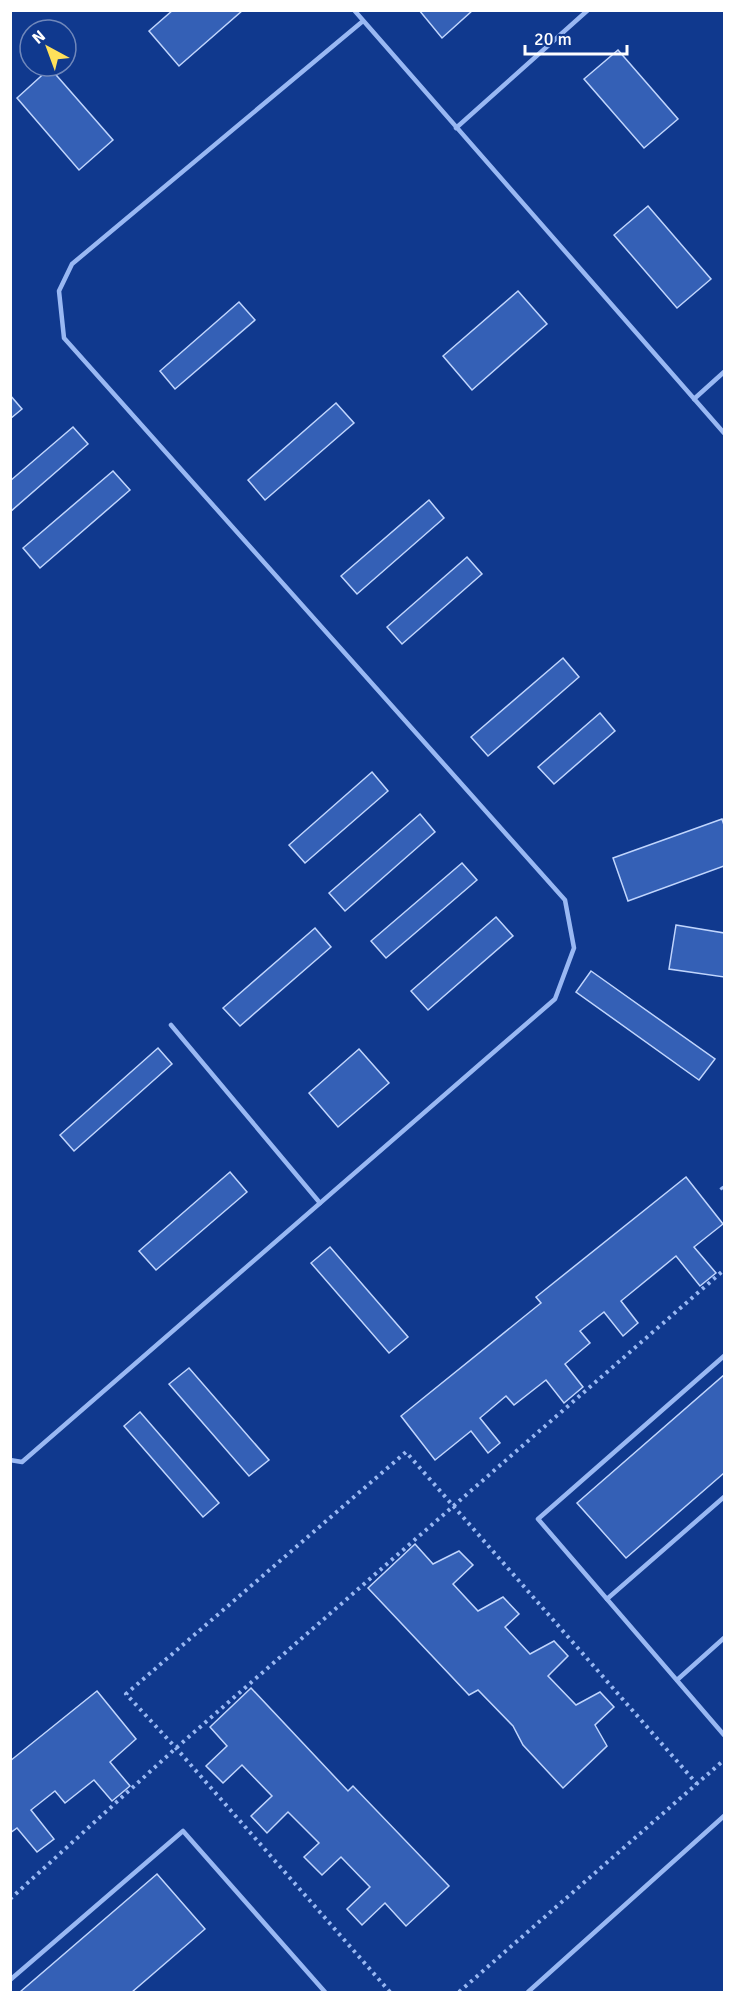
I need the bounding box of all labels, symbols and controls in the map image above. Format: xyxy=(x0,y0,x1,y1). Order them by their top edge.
north arrow xyxy=(18,18,78,78)
scale bar xyxy=(525,18,627,56)
text: N xyxy=(28,26,50,49)
text: 20 m xyxy=(534,28,572,50)

